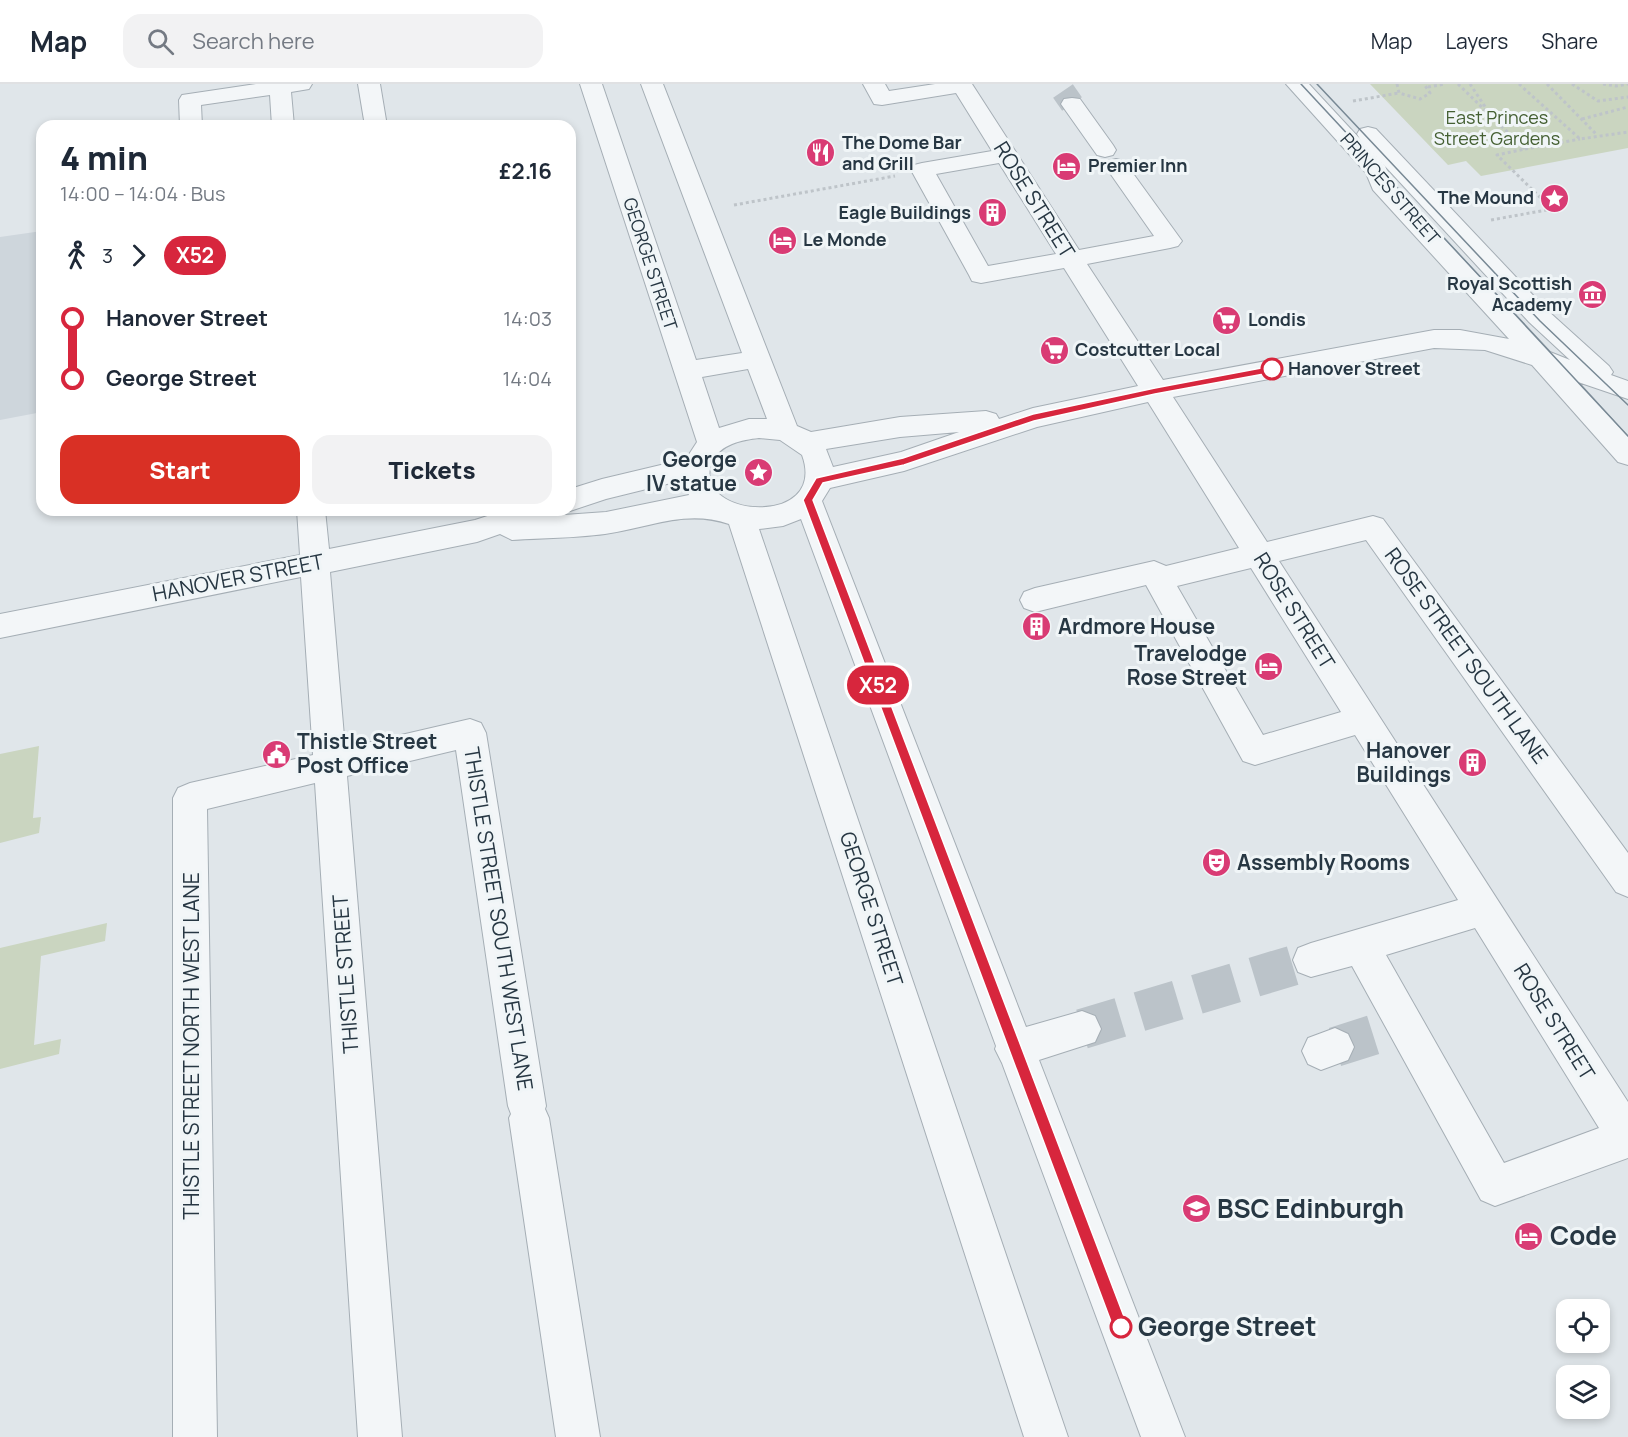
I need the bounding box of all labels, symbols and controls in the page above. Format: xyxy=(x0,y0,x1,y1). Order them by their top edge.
search box xyxy=(123,14,543,68)
text: Map xyxy=(30,22,87,60)
icon: search xyxy=(144,25,177,58)
text: Search here xyxy=(192,26,315,56)
text: Map xyxy=(1371,27,1412,55)
text: Layers xyxy=(1445,27,1508,55)
text: Share xyxy=(1541,27,1598,55)
park label: East Princes Street Gardens xyxy=(1434,105,1560,150)
street label: PRINCES STREET xyxy=(1336,127,1446,249)
place label: The Dome Bar and Grill xyxy=(842,130,962,175)
text: 4 min xyxy=(60,135,148,180)
street label: ROSE STREET xyxy=(988,136,1082,264)
restaurant icon: The Dome Bar and Grill xyxy=(805,137,837,169)
hotel icon: Premier Inn xyxy=(1051,150,1083,182)
place label: Premier Inn xyxy=(1088,153,1187,177)
text: £2.16 xyxy=(499,156,552,186)
text: 14:00 – 14:04 · Bus xyxy=(60,180,226,207)
place icon: The Mound xyxy=(1539,182,1571,214)
place label: The Mound xyxy=(1437,185,1534,209)
street label: GEORGE STREET xyxy=(618,194,684,333)
building icon: Eagle Buildings xyxy=(976,197,1008,229)
place label: Eagle Buildings xyxy=(839,200,971,224)
hotel icon: Le Monde xyxy=(766,224,798,256)
place label: Le Monde xyxy=(803,227,887,251)
icon: walk xyxy=(60,239,93,272)
icon: forward xyxy=(122,239,155,272)
text: X52 xyxy=(176,241,214,269)
text: 3 xyxy=(102,242,113,269)
place label: Royal Scottish Academy xyxy=(1447,271,1572,316)
museum icon: Royal Scottish Academy xyxy=(1577,278,1609,310)
text: Hanover Street xyxy=(106,303,268,333)
supermarket icon: Londis xyxy=(1211,304,1243,336)
text: 14:03 xyxy=(503,305,552,332)
place label: Londis xyxy=(1248,307,1306,331)
supermarket icon: Costcutter Local xyxy=(1038,334,1070,366)
place label: Costcutter Local xyxy=(1075,337,1220,361)
place label: Hanover Street xyxy=(1288,356,1421,380)
marker: Hanover Street xyxy=(1261,358,1283,380)
text: George Street xyxy=(106,363,257,393)
text: 14:04 xyxy=(502,365,552,392)
button: Start xyxy=(60,435,300,504)
button: Tickets xyxy=(312,435,552,504)
place label: George IV statue xyxy=(646,445,737,497)
place icon: George IV statue xyxy=(742,456,774,488)
street label: ROSE STREET SOUTH LANE xyxy=(1379,542,1555,769)
street label: HANOVER STREET xyxy=(150,547,326,607)
street label: ROSE STREET xyxy=(1248,547,1342,675)
building icon: Ardmore House xyxy=(1021,611,1053,643)
place label: Ardmore House xyxy=(1058,612,1215,640)
place label: Travelodge Rose Street xyxy=(1127,639,1247,691)
hotel icon: Travelodge Rose Street xyxy=(1252,650,1284,682)
line badge: X52 xyxy=(844,666,912,704)
text: X52 xyxy=(859,671,897,699)
place label: Thistle Street Post Office xyxy=(297,727,437,779)
place label: Hanover Buildings xyxy=(1357,736,1451,788)
public building icon: Thistle Street Post Office xyxy=(260,738,292,770)
street label: THISTLE STREET SOUTH WEST LANE xyxy=(458,745,540,1093)
building icon: Hanover Buildings xyxy=(1456,747,1488,779)
street label: GEORGE STREET xyxy=(834,828,910,990)
theatre icon: Assembly Rooms xyxy=(1200,847,1232,879)
place label: Assembly Rooms xyxy=(1237,848,1410,876)
street label: THISTLE STREET NORTH WEST LANE xyxy=(177,872,205,1220)
street label: THISTLE STREET xyxy=(325,893,365,1055)
street label: ROSE STREET xyxy=(1508,958,1602,1086)
place label: BSC Edinburgh xyxy=(1217,1190,1404,1226)
school or university icon: BSC Edinburgh xyxy=(1180,1193,1212,1225)
place label: Code xyxy=(1550,1217,1617,1253)
hotel icon: Code xyxy=(1513,1220,1545,1252)
map controls xyxy=(1556,1299,1610,1419)
button: locate xyxy=(1556,1299,1610,1353)
place label: George Street xyxy=(1138,1308,1317,1344)
marker: George Street xyxy=(1110,1316,1132,1338)
button: layers xyxy=(1556,1365,1610,1419)

